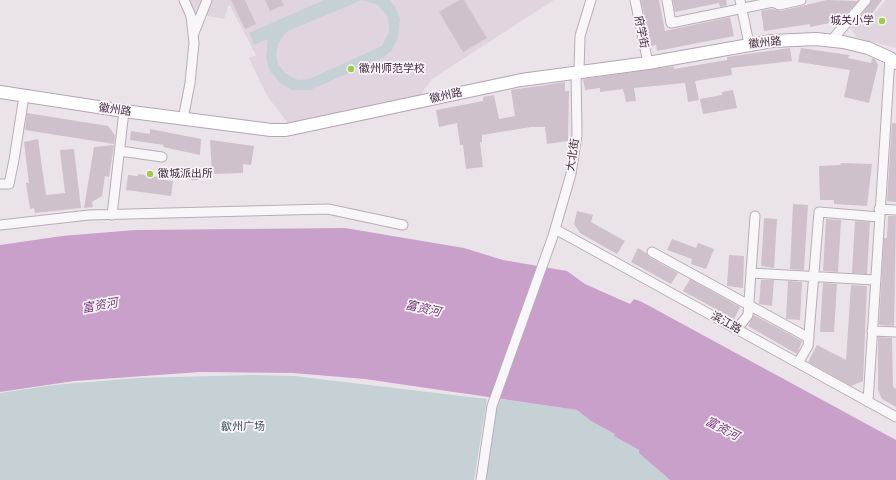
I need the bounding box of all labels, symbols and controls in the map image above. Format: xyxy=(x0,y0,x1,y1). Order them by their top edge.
place label: 城关小学 xyxy=(830,14,874,28)
street label: 府学街 xyxy=(631,15,651,49)
marker: 城关小学 xyxy=(877,16,887,26)
street label: 徽州路 xyxy=(748,35,782,51)
place label: 徽州师范学校 xyxy=(359,62,425,76)
marker: 徽州师范学校 xyxy=(346,64,356,74)
street label: 徽州路 xyxy=(428,86,464,106)
street label: 徽州路 xyxy=(98,101,132,119)
street label: 大北街 xyxy=(564,138,582,172)
place label: 徽城派出所 xyxy=(158,167,213,181)
marker: 徽城派出所 xyxy=(145,169,155,179)
water label: 富资河 xyxy=(81,296,119,316)
water label: 富资河 xyxy=(404,298,442,320)
street label: 滨江路 xyxy=(708,309,744,337)
water label: 富资河 xyxy=(703,414,741,444)
park label: 歙州广场 xyxy=(221,420,265,434)

